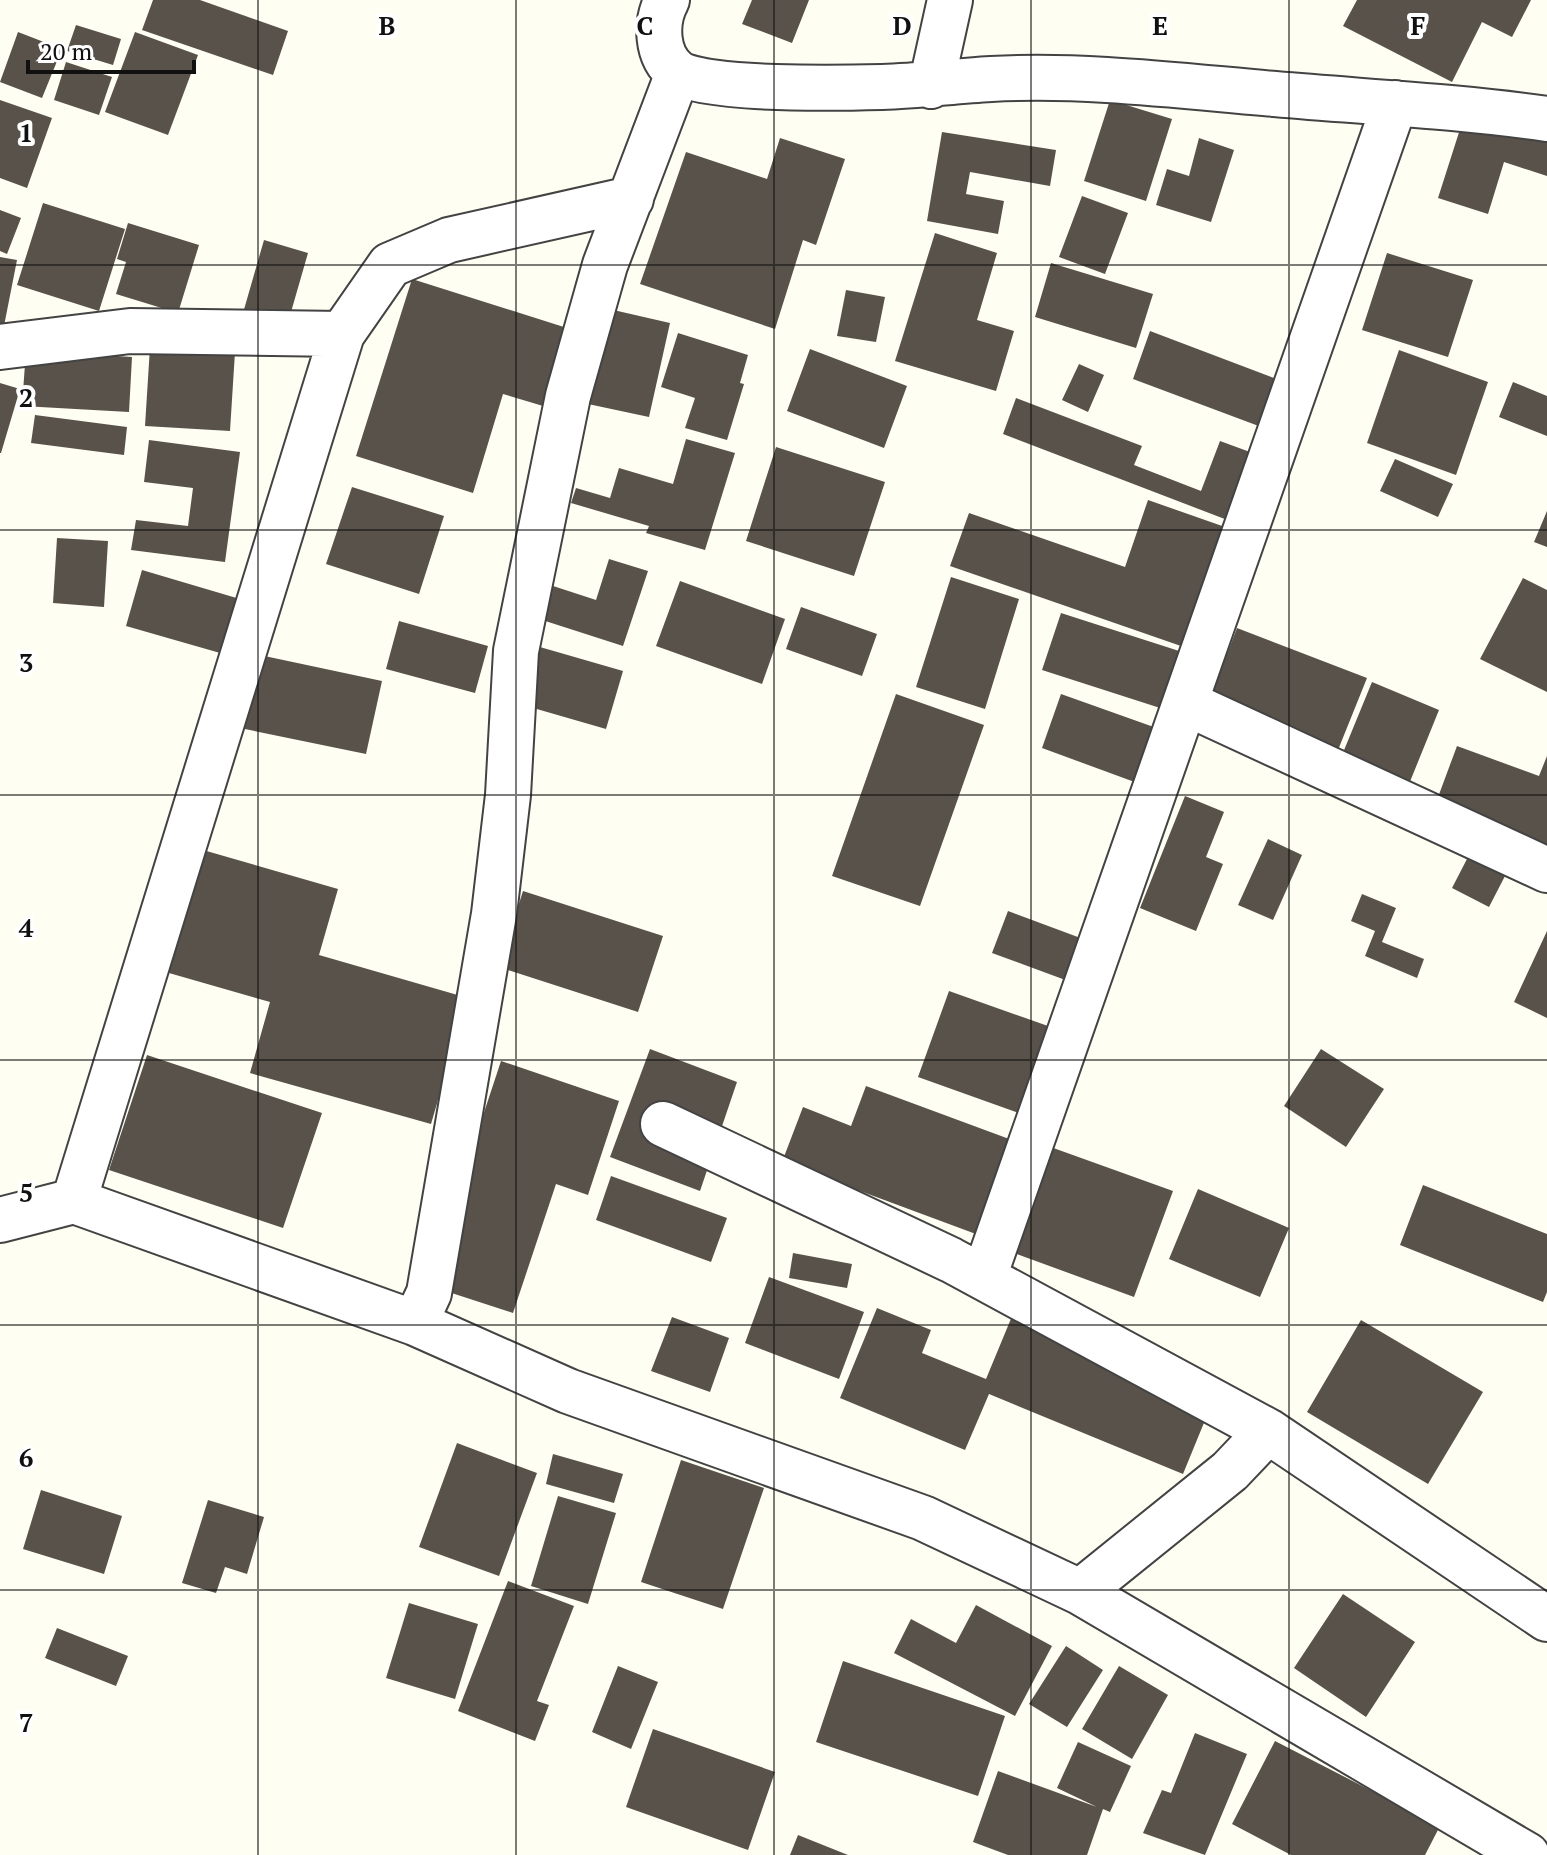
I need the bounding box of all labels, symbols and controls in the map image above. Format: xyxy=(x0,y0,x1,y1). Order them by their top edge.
text: B xyxy=(379,8,395,42)
text: C xyxy=(637,8,653,42)
text: D xyxy=(892,8,912,42)
text: E xyxy=(1152,8,1168,42)
text: F xyxy=(1411,8,1426,42)
scale bar xyxy=(28,24,194,74)
text: 20 m xyxy=(40,35,92,67)
text: 1 xyxy=(19,115,33,149)
text: 2 xyxy=(19,380,33,414)
text: 3 xyxy=(19,645,33,679)
text: 4 xyxy=(19,910,34,944)
text: 5 xyxy=(19,1175,33,1209)
text: 6 xyxy=(19,1440,33,1474)
text: 7 xyxy=(19,1705,33,1739)

